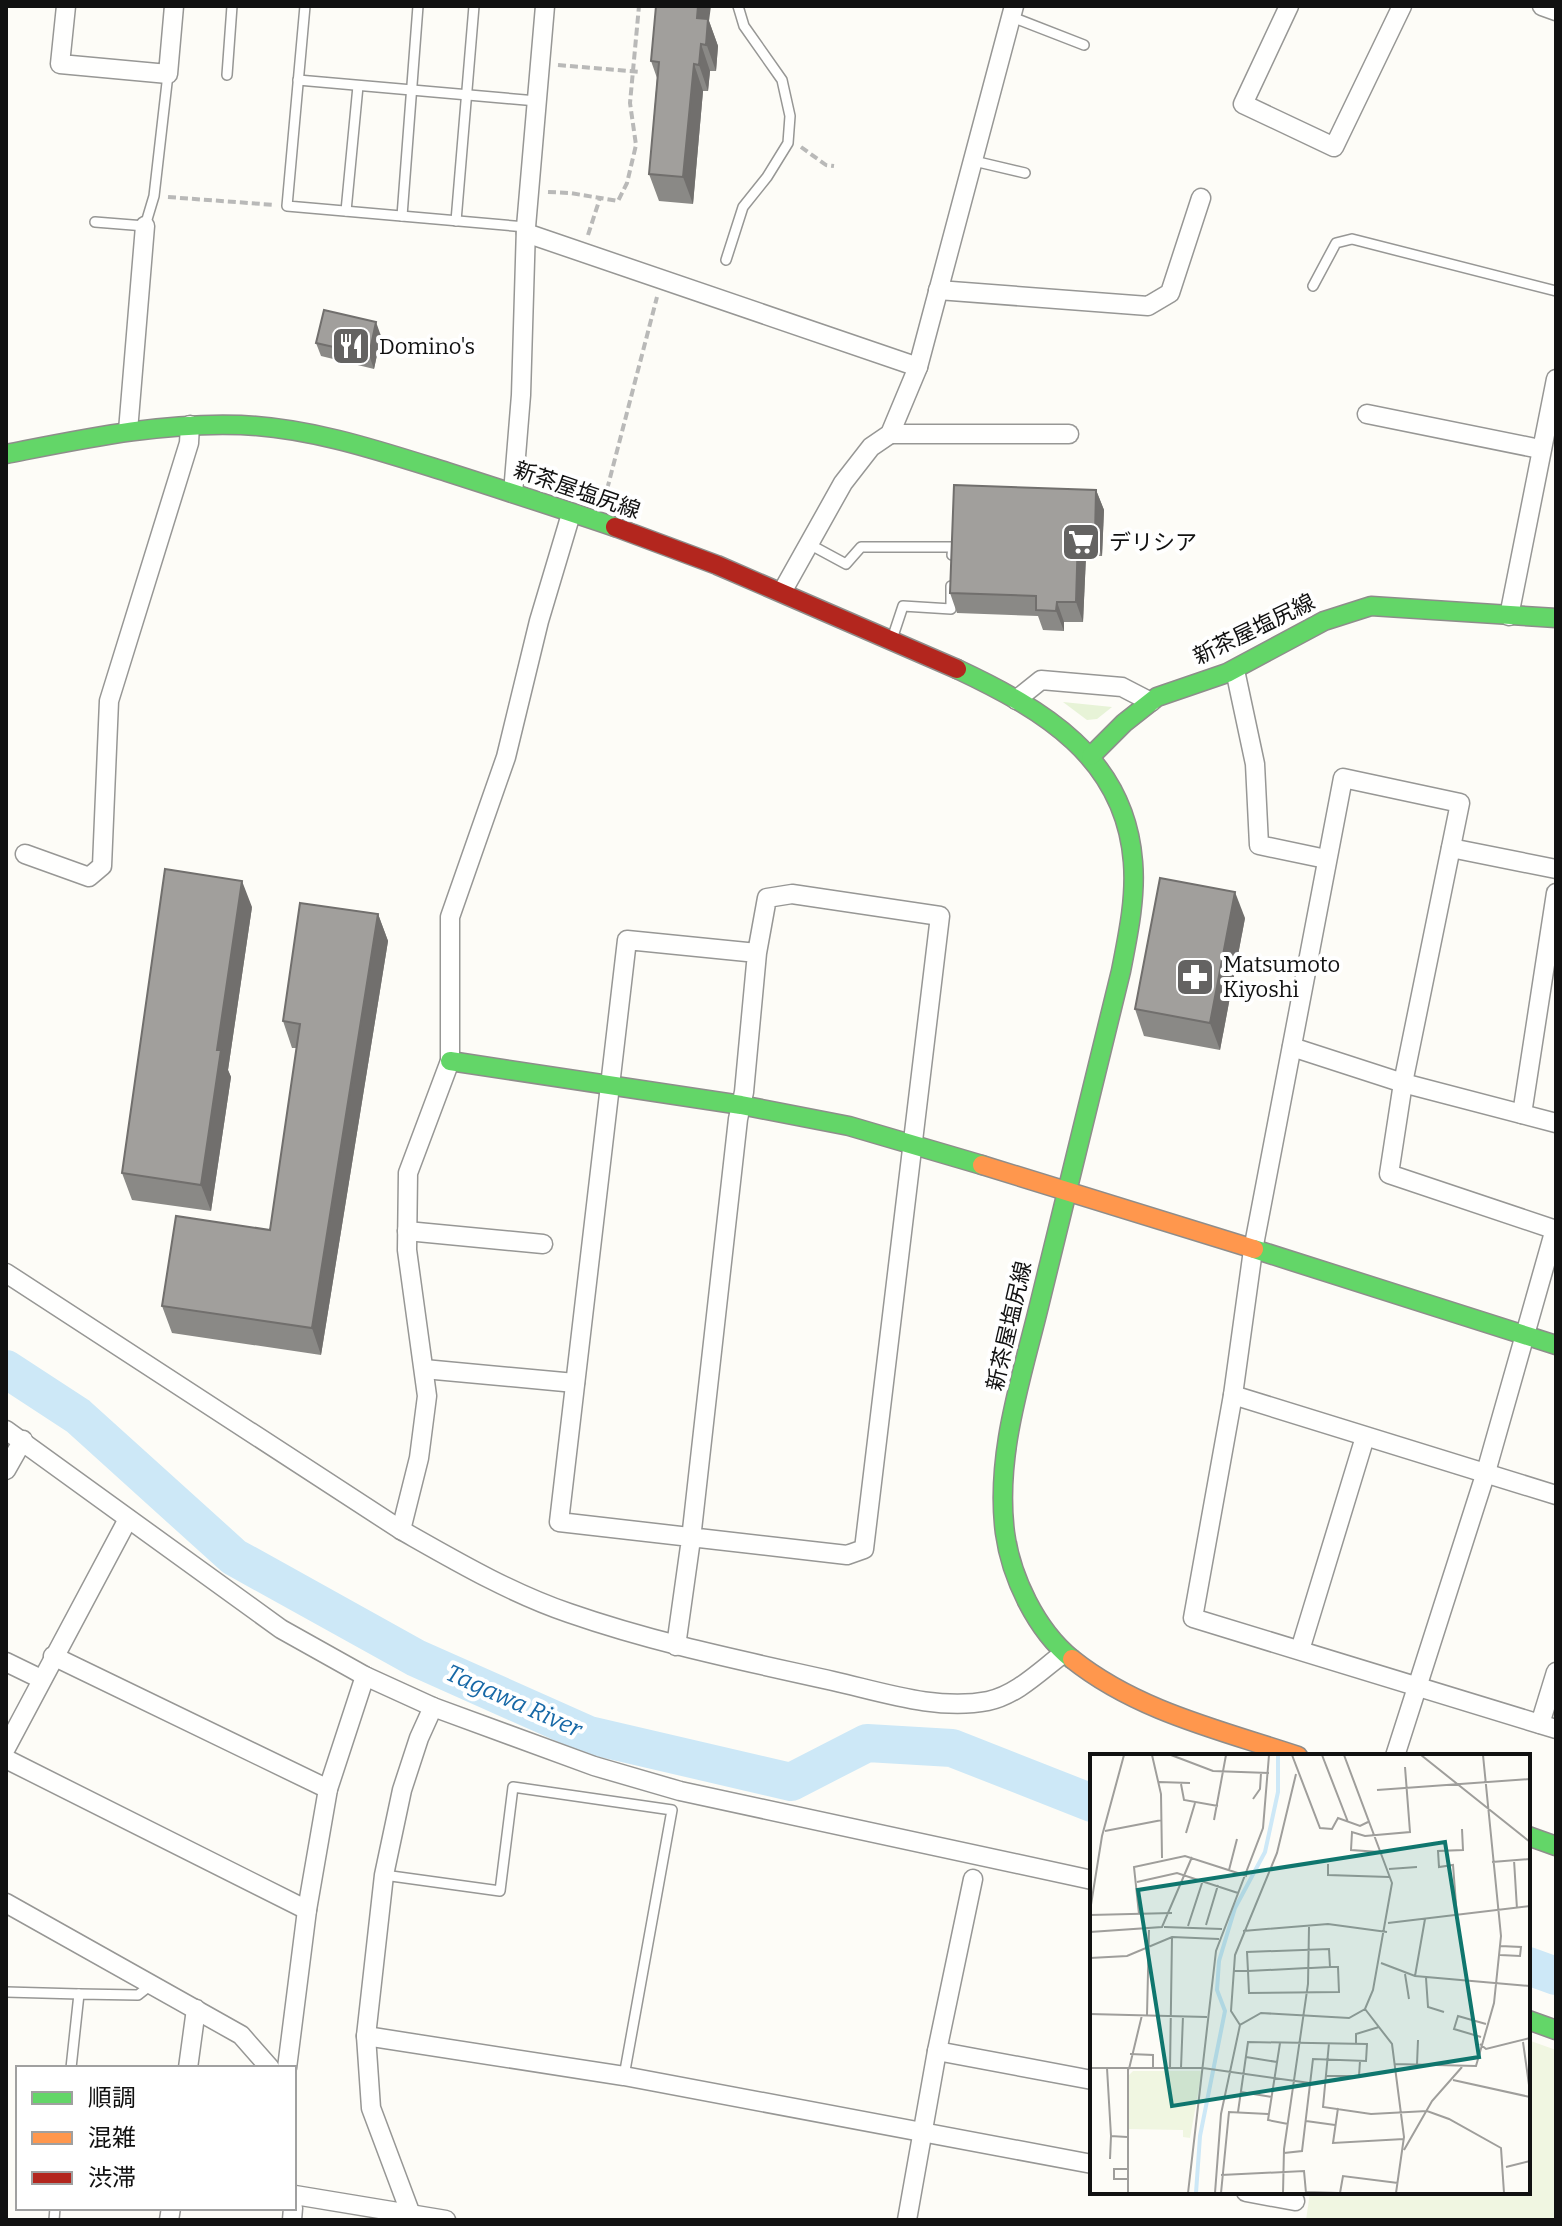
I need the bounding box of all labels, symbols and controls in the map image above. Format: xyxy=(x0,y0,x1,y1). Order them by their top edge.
restaurant icon: Domino's xyxy=(330,325,372,367)
place label: Domino's xyxy=(379,333,475,360)
street label: 新茶屋塩尻線 xyxy=(510,456,644,524)
supermarket icon: デリシア xyxy=(1060,521,1102,563)
place label: デリシア xyxy=(1109,529,1197,556)
street label: 新茶屋塩尻線 xyxy=(1189,588,1319,670)
place label: Matsumoto Kiyoshi xyxy=(1223,951,1340,1003)
pharmacy icon: Matsumoto Kiyoshi xyxy=(1174,956,1216,998)
street label: 新茶屋塩尻線 xyxy=(981,1259,1037,1393)
water label: Tagawa River xyxy=(442,1659,587,1744)
inset map xyxy=(1090,1754,1530,2194)
legend xyxy=(16,2066,296,2210)
text: 順調 xyxy=(88,2084,136,2112)
text: 混雑 xyxy=(88,2124,136,2152)
text: 渋滞 xyxy=(88,2164,136,2192)

